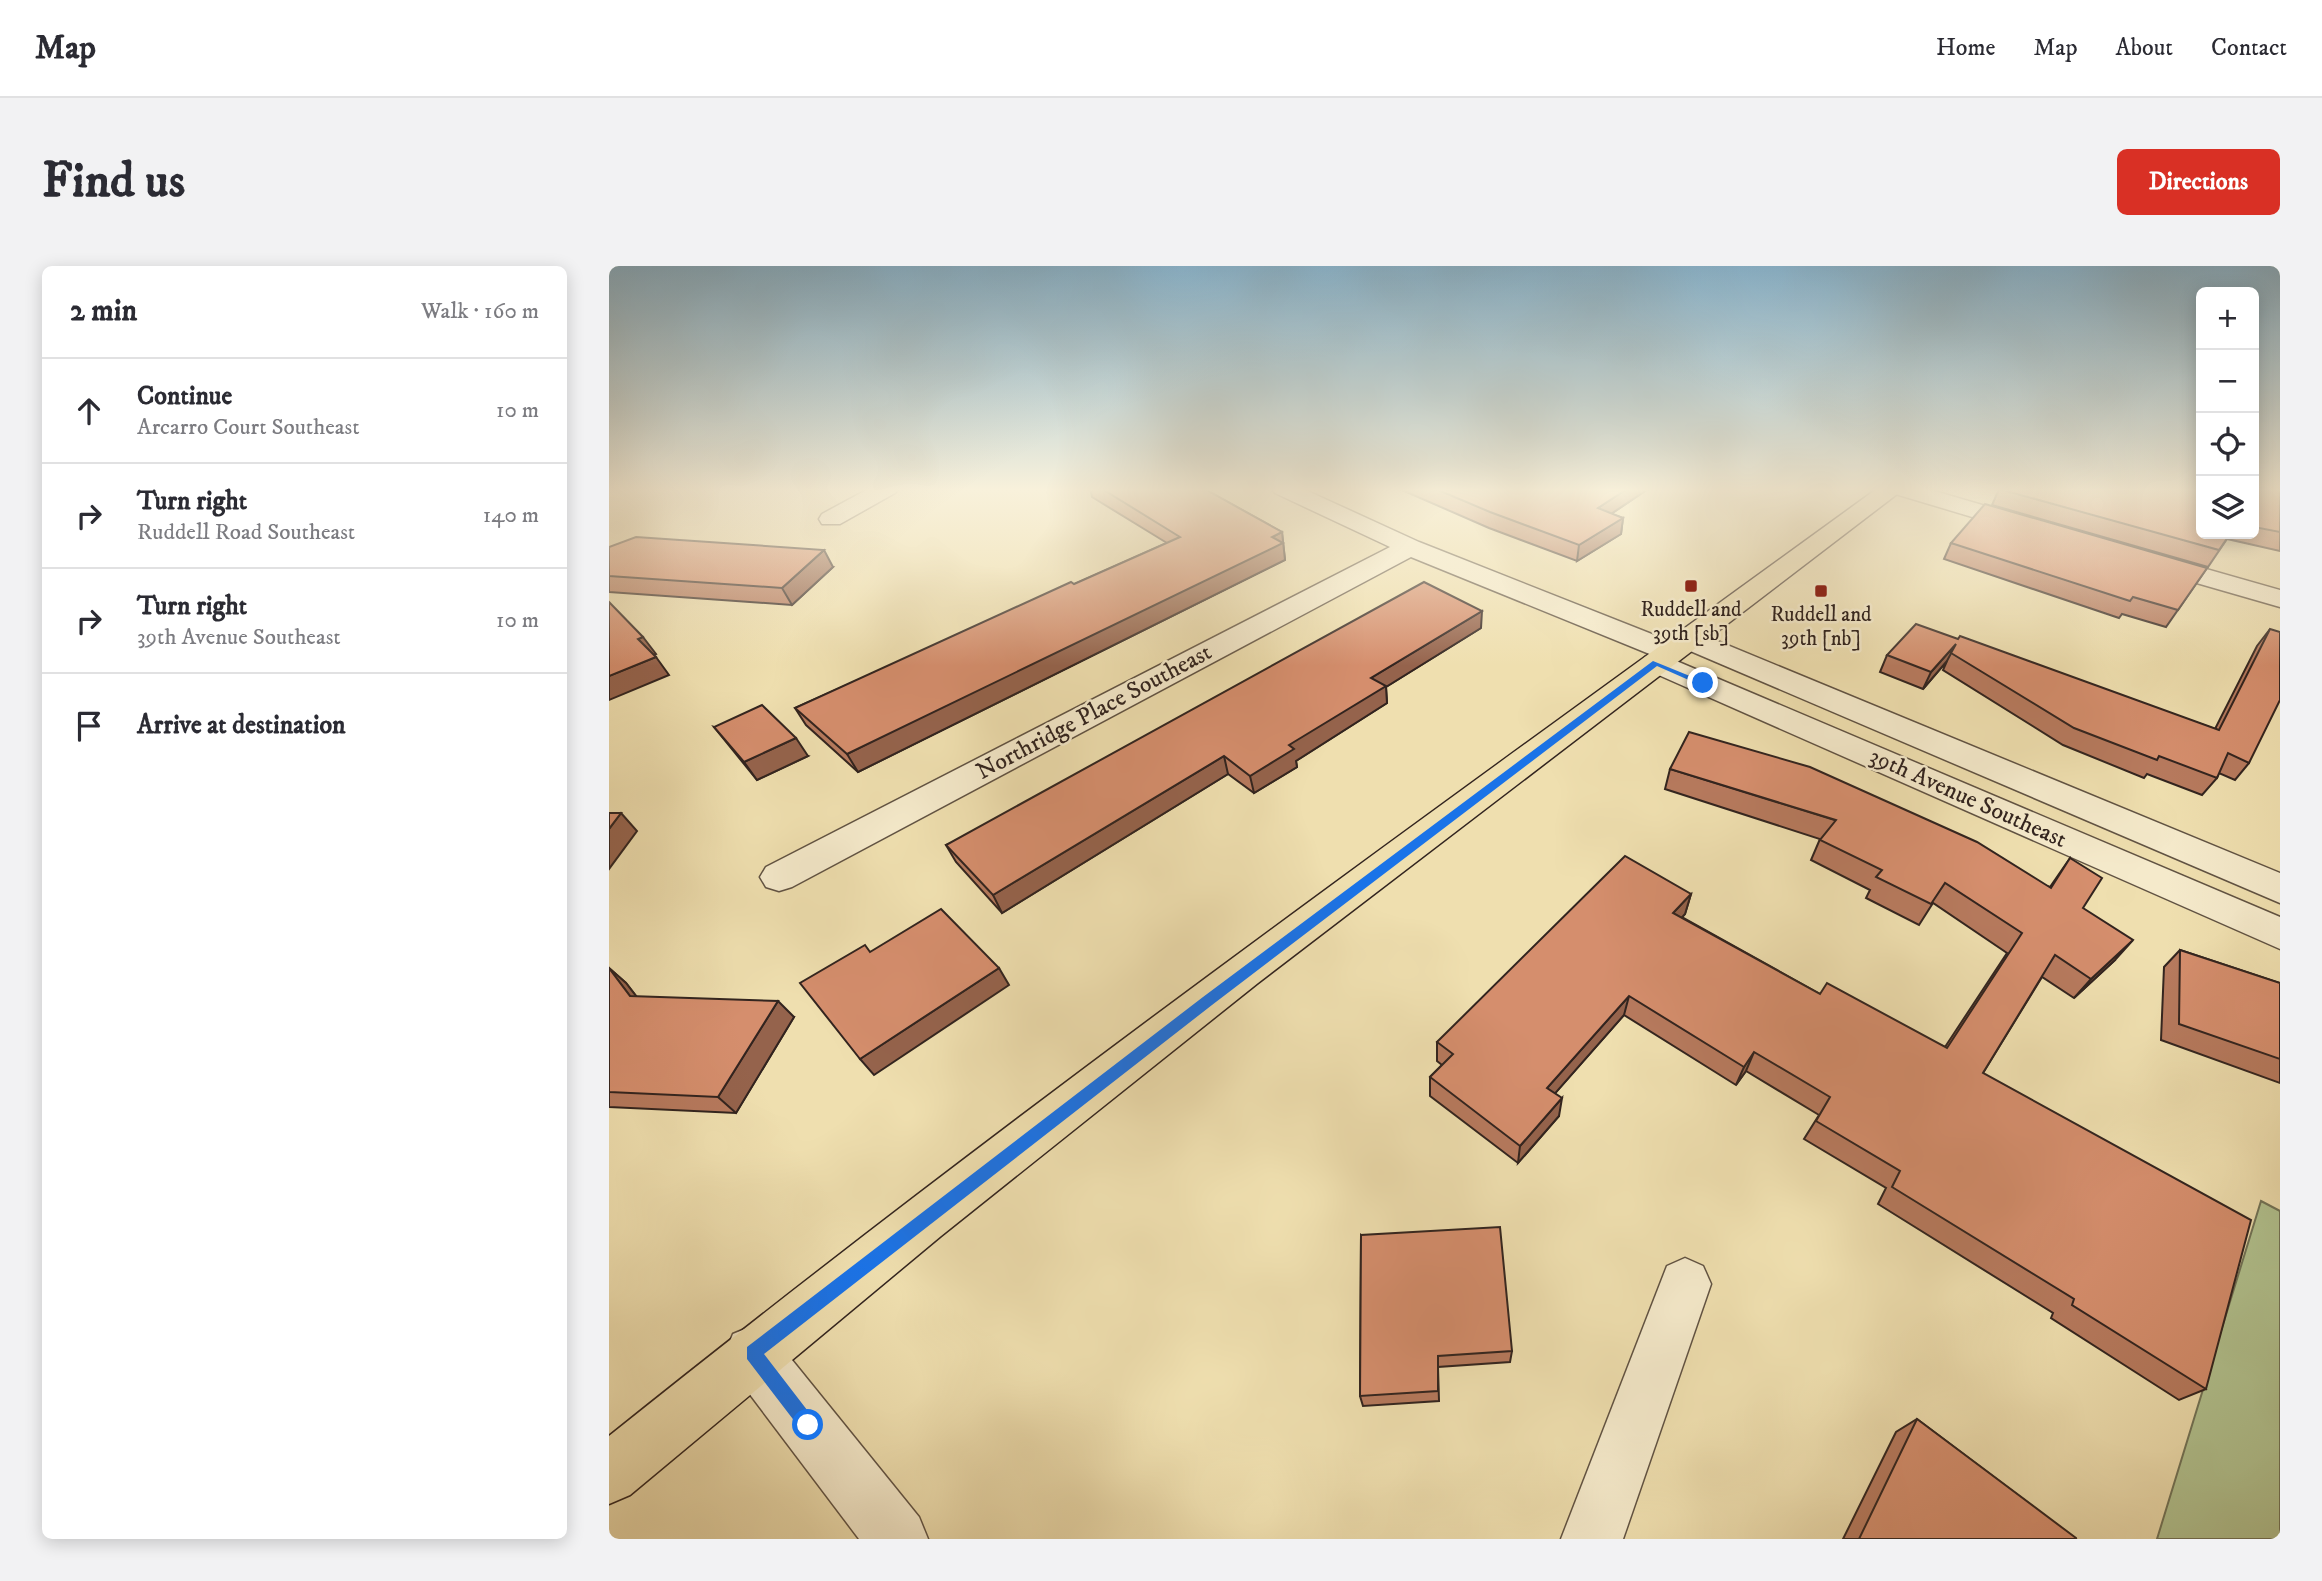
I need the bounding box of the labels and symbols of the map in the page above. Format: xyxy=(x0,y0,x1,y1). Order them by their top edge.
marker: Ruddell and 39th [sb] xyxy=(1683,578,1699,594)
marker: Ruddell and 39th [nb] xyxy=(1813,583,1829,599)
place label: Ruddell and 39th [sb] xyxy=(1640,597,1742,647)
place label: Ruddell and 39th [nb] xyxy=(1770,602,1872,652)
street label: Northridge Place Southeast xyxy=(971,637,1217,787)
route end xyxy=(1687,667,1718,698)
street label: 39th Avenue Southeast xyxy=(1865,741,2071,855)
route start xyxy=(792,1409,823,1440)

